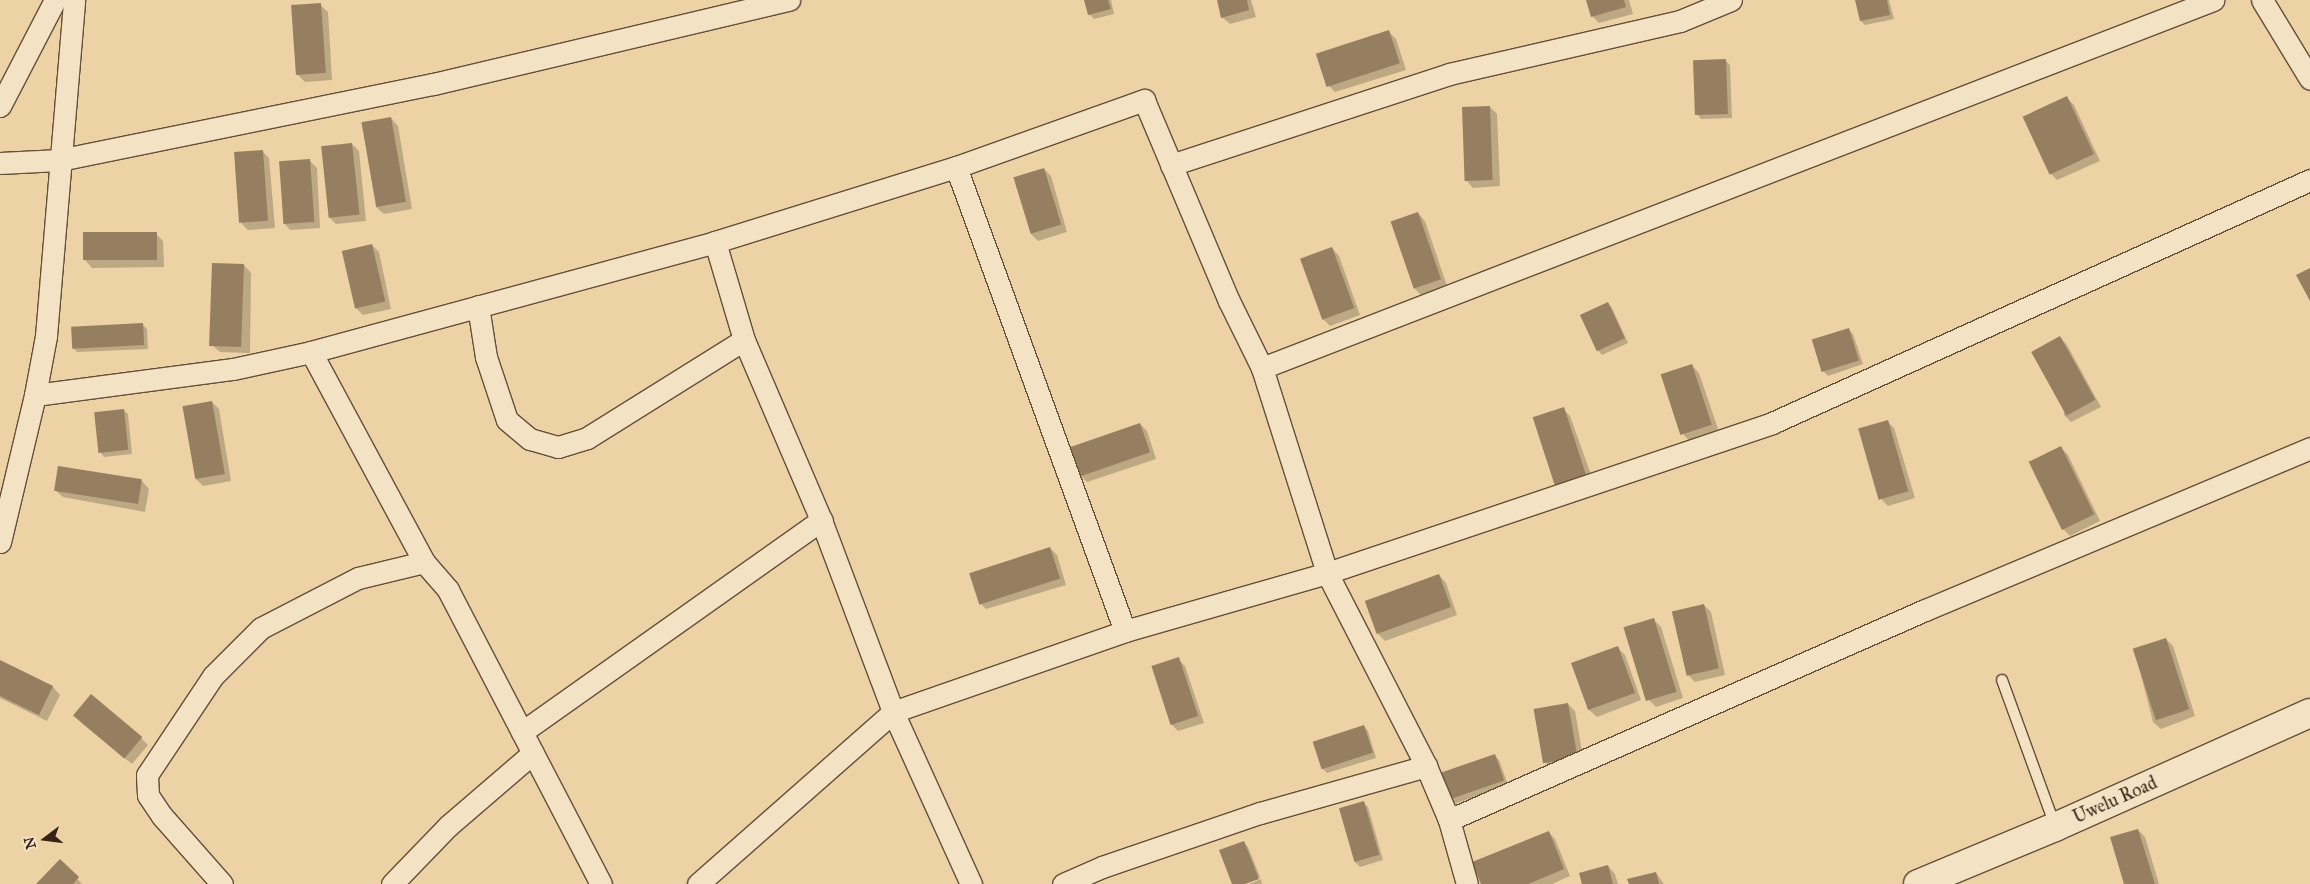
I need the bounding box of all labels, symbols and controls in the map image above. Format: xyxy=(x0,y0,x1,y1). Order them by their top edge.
street label: Uwelu Road xyxy=(2070,772,2160,828)
north arrow xyxy=(20,814,70,864)
text: N xyxy=(20,835,40,851)

